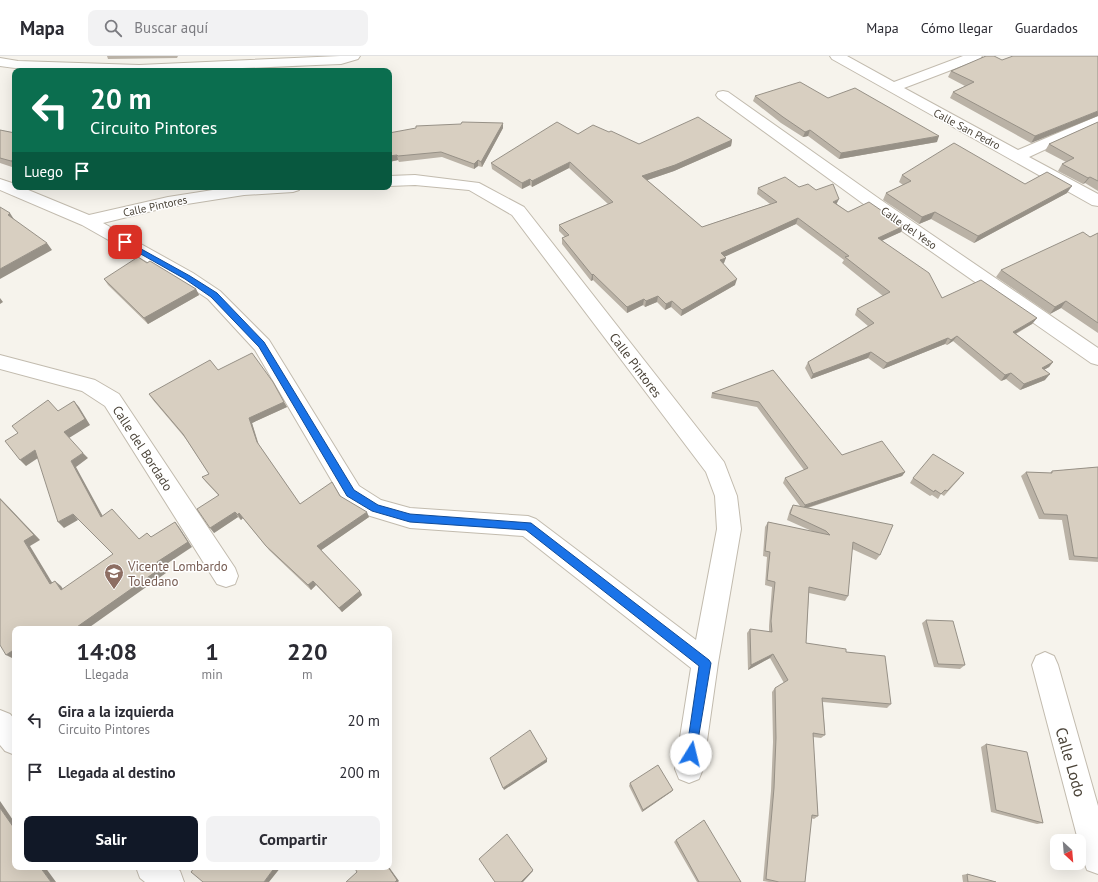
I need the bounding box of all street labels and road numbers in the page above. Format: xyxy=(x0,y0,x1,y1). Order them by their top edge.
street label: Calle San Pedro xyxy=(931,106,1003,153)
street label: Calle Pintores xyxy=(122,192,189,220)
street label: Calle del Yeso xyxy=(878,204,940,252)
street label: Calle Pintores xyxy=(606,329,666,401)
street label: Calle del Bordado xyxy=(109,402,177,494)
street label: Calle Lodo xyxy=(1052,725,1090,799)

